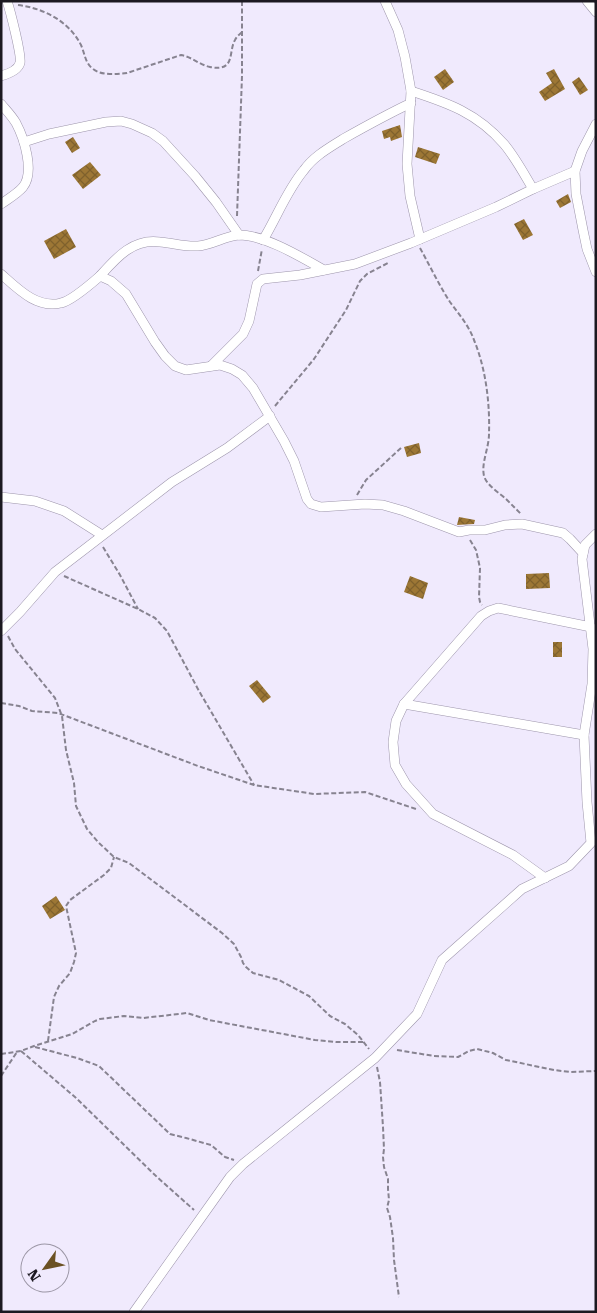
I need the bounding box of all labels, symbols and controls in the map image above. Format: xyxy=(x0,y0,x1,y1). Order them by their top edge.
north arrow xyxy=(20,1243,70,1293)
text: N xyxy=(24,1266,44,1284)

